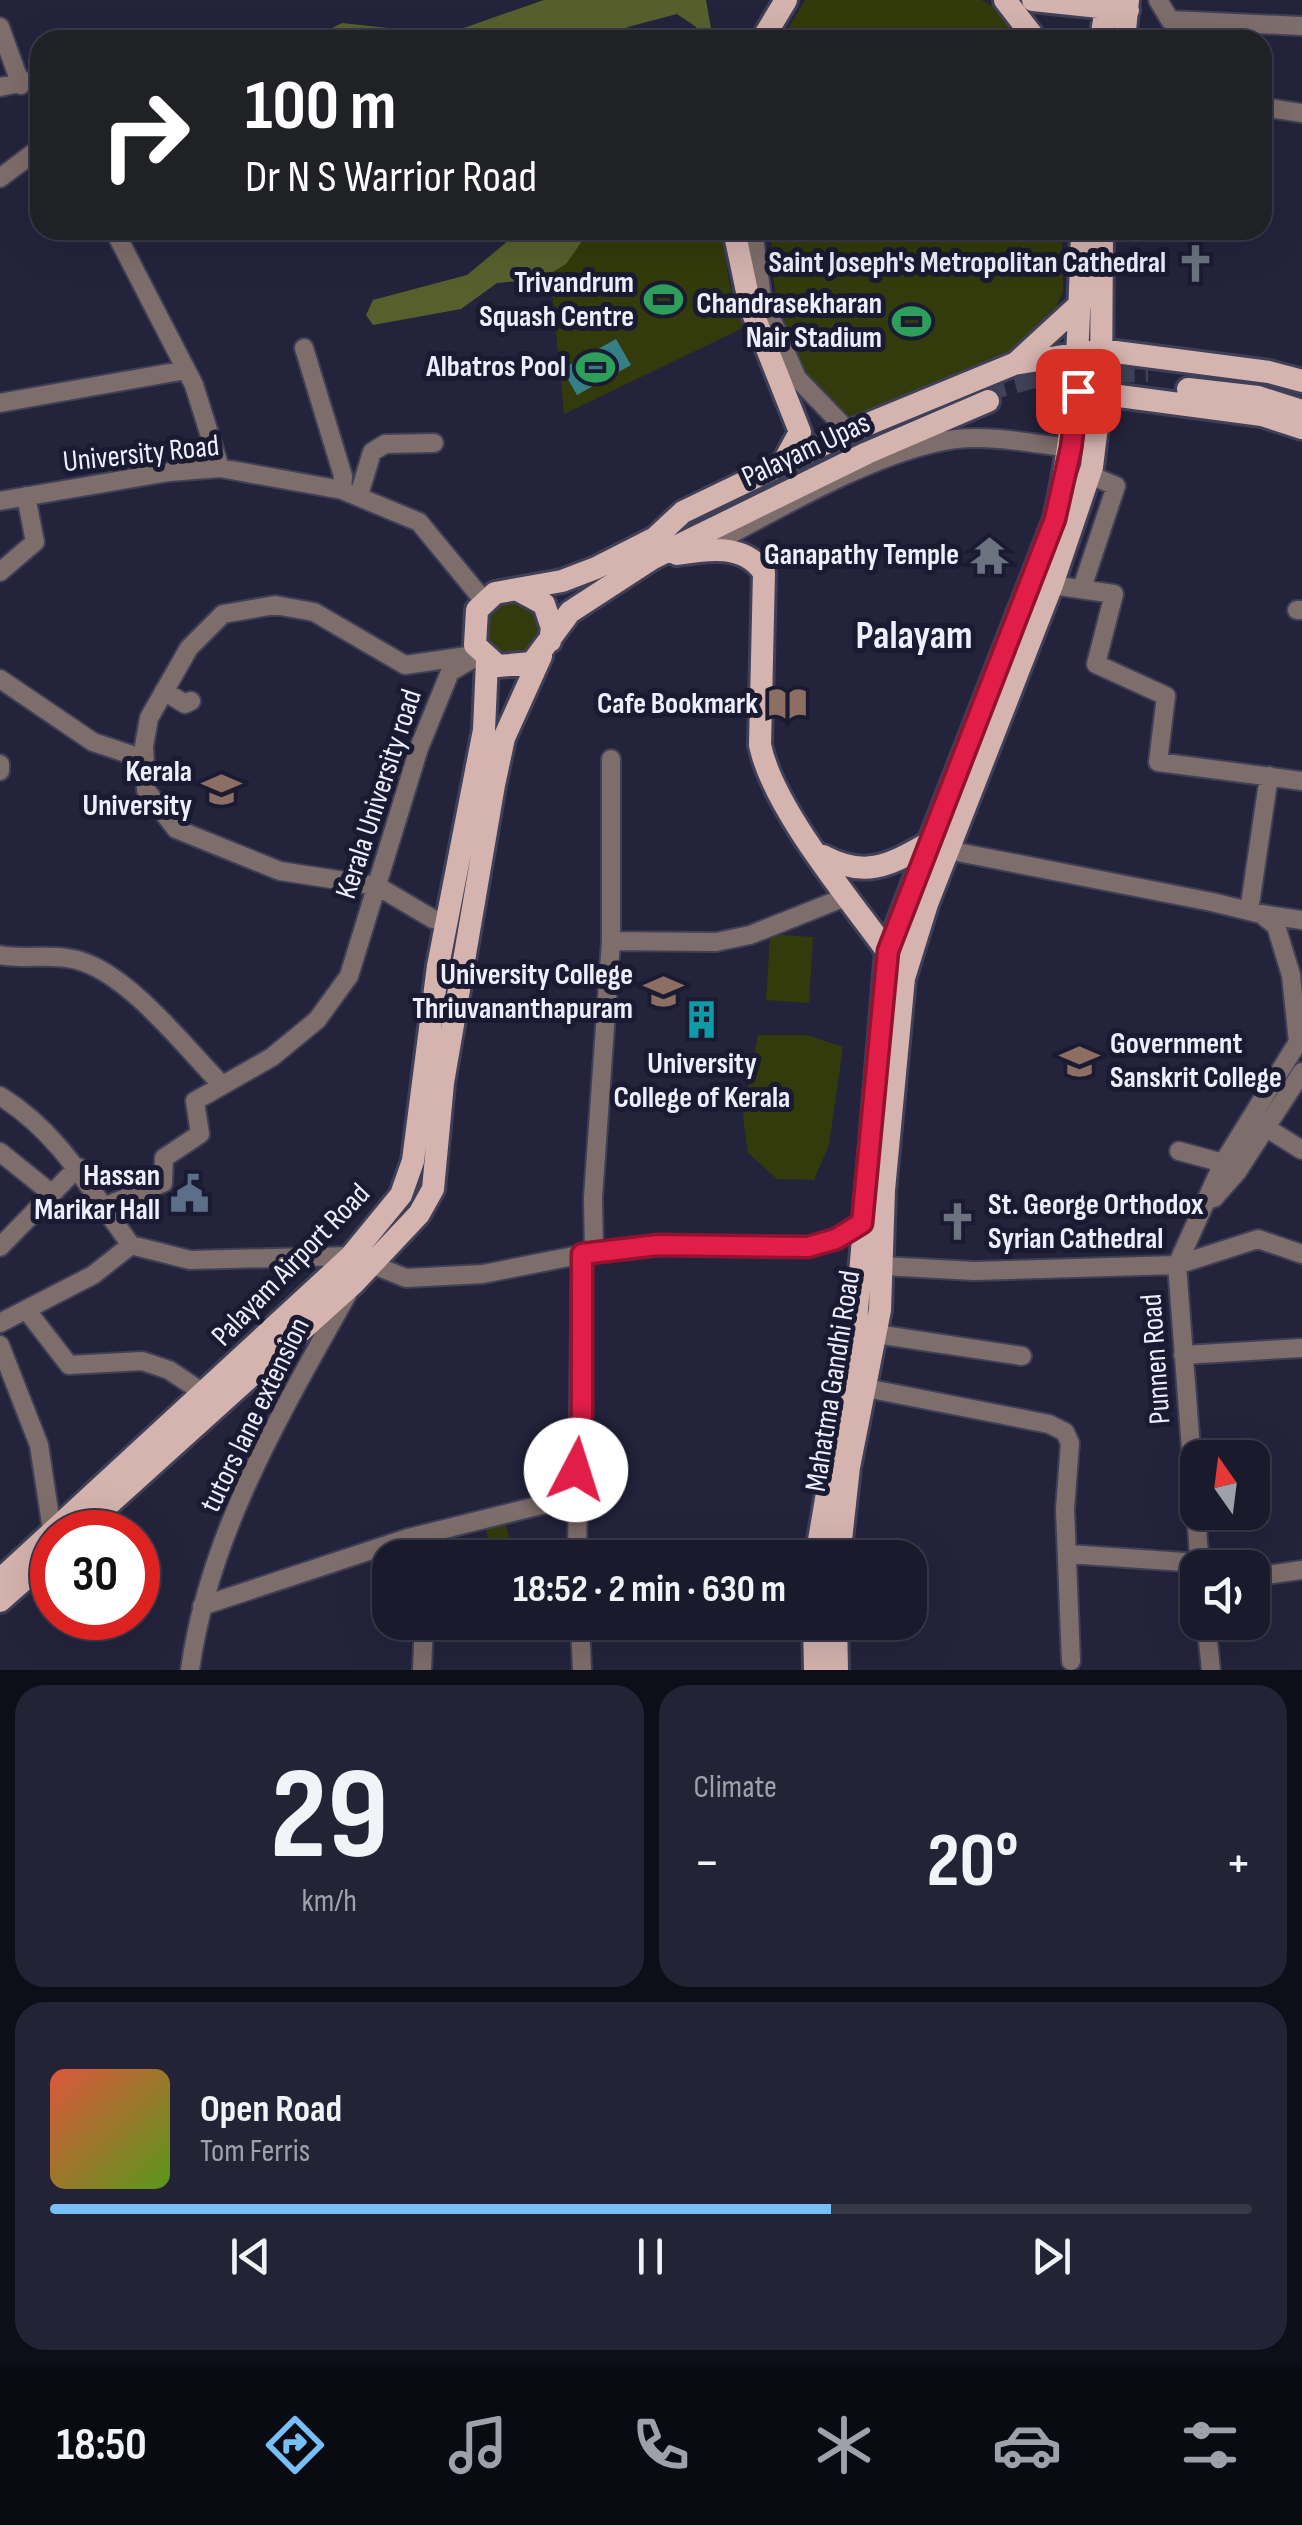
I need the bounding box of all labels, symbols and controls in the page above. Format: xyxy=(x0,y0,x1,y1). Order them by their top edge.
text: 100 m xyxy=(245,65,396,149)
icon: right xyxy=(80,70,210,200)
text: Dr N S Warrior Road xyxy=(245,150,537,205)
church icon: Saint Joseph's Metropolitan Cathedral xyxy=(1175,242,1217,284)
place label: Saint Joseph's Metropolitan Cathedral xyxy=(768,245,1166,281)
place label: Trivandrum Squash Centre xyxy=(479,265,634,335)
sports icon: Trivandrum Squash Centre xyxy=(643,279,685,321)
place label: Chandrasekharan Nair Stadium xyxy=(696,286,882,356)
sports icon: Chandrasekharan Nair Stadium xyxy=(891,300,933,342)
sports icon: Albatros Pool xyxy=(575,346,617,388)
place label: Albatros Pool xyxy=(425,349,566,385)
pin xyxy=(1036,349,1121,434)
icon: arrive xyxy=(1051,364,1106,419)
street label: Palayam Upas xyxy=(736,405,876,495)
street label: University Road xyxy=(61,428,221,480)
temple icon: Ganapathy Temple xyxy=(968,534,1010,576)
place label: Ganapathy Temple xyxy=(764,537,959,573)
district label: Palayam xyxy=(855,612,973,660)
library icon: Cafe Bookmark xyxy=(767,683,809,725)
street label: Kerala University road xyxy=(328,685,430,903)
place label: Cafe Bookmark xyxy=(597,686,758,722)
place label: Kerala University xyxy=(83,754,193,824)
school or university icon: Kerala University xyxy=(201,768,243,810)
place label: University College Thriuvananthapuram xyxy=(412,957,633,1027)
school or university icon: University College Thriuvananthapuram xyxy=(642,971,684,1013)
building icon: University College of Kerala xyxy=(681,999,723,1041)
place label: Government Sanskrit College xyxy=(1110,1026,1282,1096)
school or university icon: Government Sanskrit College xyxy=(1059,1040,1101,1082)
place label: University College of Kerala xyxy=(614,1046,790,1116)
place label: Hassan Marikar Hall xyxy=(34,1158,160,1228)
public building icon: Hassan Marikar Hall xyxy=(169,1172,211,1214)
street label: Palayam Airport Road xyxy=(204,1176,378,1354)
place label: St. George Orthodox Syrian Cathedral xyxy=(988,1187,1204,1257)
church icon: St. George Orthodox Syrian Cathedral xyxy=(937,1201,979,1243)
street label: Mahatma Gandhi Road xyxy=(798,1268,868,1494)
street label: Punnen Road xyxy=(1133,1293,1179,1425)
street label: tutors lane extension xyxy=(192,1312,318,1518)
position arrow xyxy=(524,1418,628,1522)
north arrow xyxy=(1180,1440,1270,1530)
map controls xyxy=(1180,1440,1270,1640)
speed limit sign: 30 xyxy=(30,1510,160,1640)
button: sound xyxy=(1180,1550,1270,1640)
text: 18:52 · 2 min · 630 m xyxy=(513,1567,786,1612)
text: 29 xyxy=(270,1739,389,1895)
text: Climate xyxy=(694,1768,777,1807)
text: 20° xyxy=(927,1817,1019,1908)
text: − xyxy=(694,1830,720,1897)
text: + xyxy=(1225,1830,1252,1897)
text: km/h xyxy=(302,1882,357,1921)
text: Open Road xyxy=(200,2087,342,2132)
text: Tom Ferris xyxy=(200,2132,310,2171)
icon: previous xyxy=(223,2229,278,2284)
icon: pause xyxy=(623,2229,678,2284)
icon: next xyxy=(1024,2229,1079,2284)
icon: directions xyxy=(260,2410,330,2480)
icon: music xyxy=(443,2410,513,2480)
icon: phone xyxy=(626,2410,696,2480)
icon: climate xyxy=(809,2410,879,2480)
icon: car xyxy=(992,2410,1062,2480)
icon: filters xyxy=(1175,2410,1245,2480)
text: 18:50 xyxy=(57,2418,147,2473)

